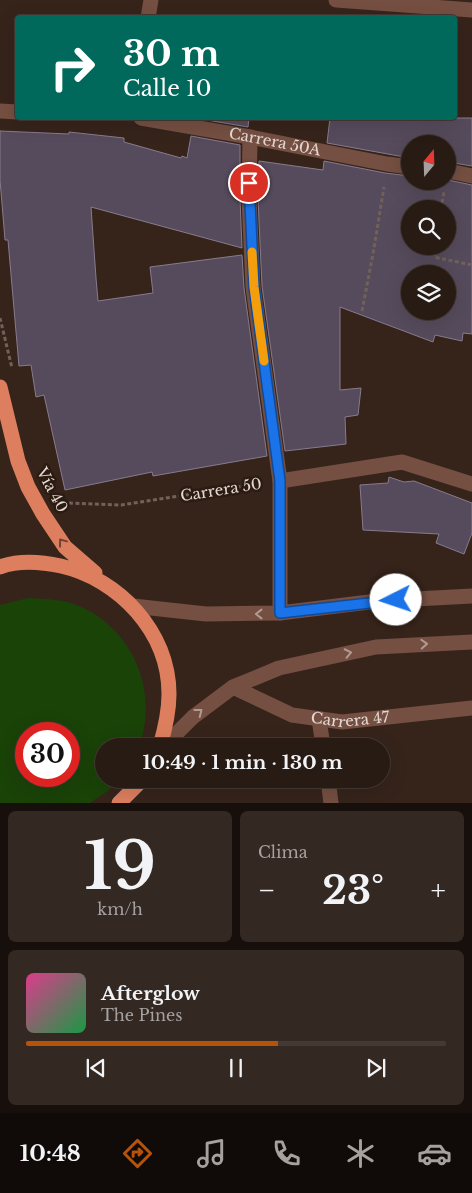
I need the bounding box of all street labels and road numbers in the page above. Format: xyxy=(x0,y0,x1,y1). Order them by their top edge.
street label: Carrera 50A xyxy=(227,123,323,160)
street label: Vía 40 xyxy=(32,463,72,516)
street label: Carrera 50 xyxy=(179,474,263,505)
street label: Carrera 47 xyxy=(310,707,391,731)

